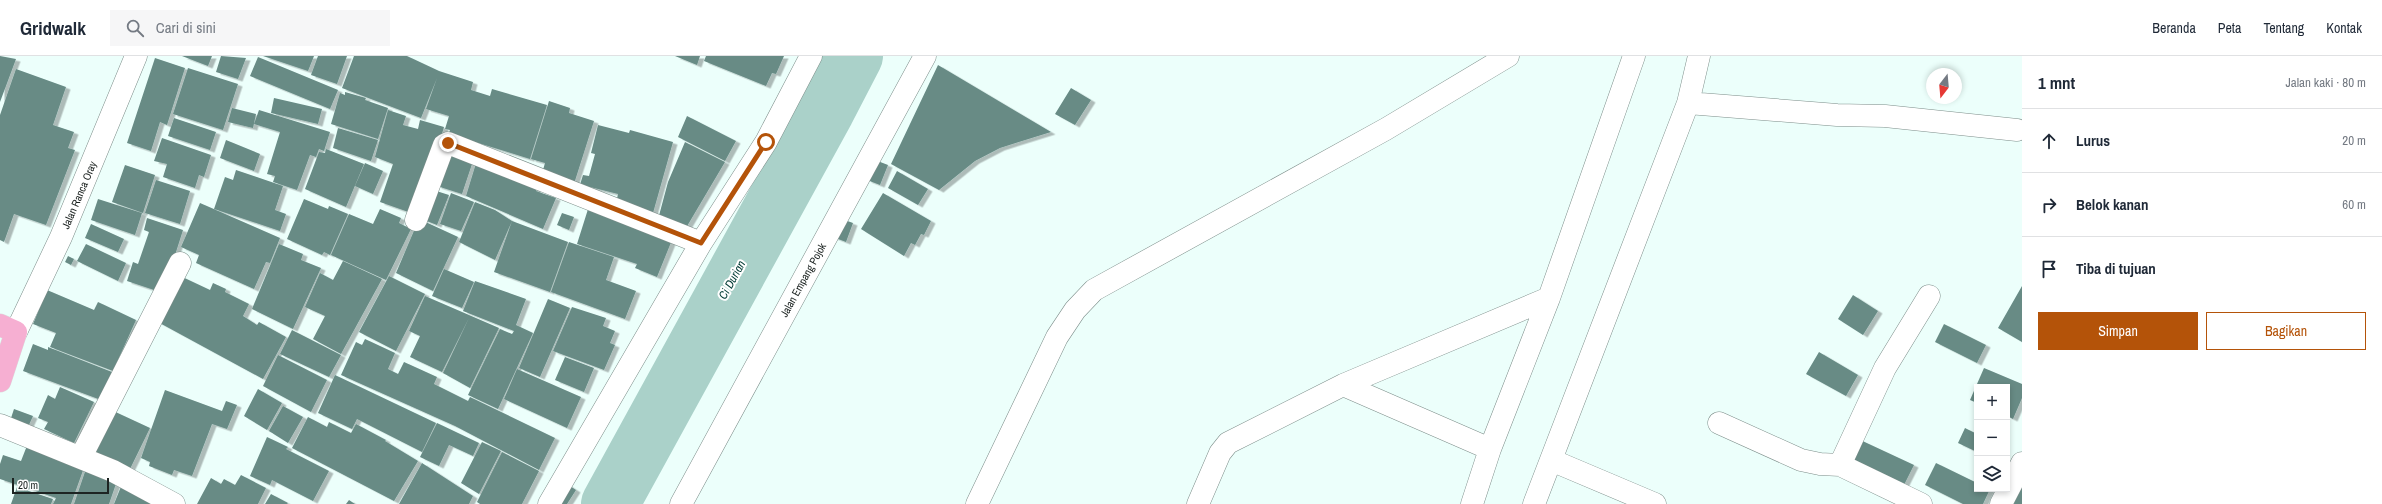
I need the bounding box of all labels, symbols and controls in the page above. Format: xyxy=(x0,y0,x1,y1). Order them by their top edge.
search box xyxy=(110,10,390,46)
text: Gridwalk xyxy=(20,15,86,41)
icon: search xyxy=(124,17,146,39)
text: Cari di sini xyxy=(156,17,216,38)
text: Beranda xyxy=(2152,19,2196,37)
text: Peta xyxy=(2218,19,2241,37)
text: Tentang xyxy=(2263,19,2304,37)
text: Kontak xyxy=(2326,19,2362,37)
north arrow xyxy=(1926,68,1962,104)
text: 1 mnt xyxy=(2038,71,2075,94)
text: Jalan kaki · 80 m xyxy=(2285,74,2366,91)
icon: ahead xyxy=(2038,130,2060,152)
text: Lurus xyxy=(2076,130,2110,151)
text: 20 m xyxy=(2342,132,2366,149)
route start xyxy=(757,133,775,151)
route end xyxy=(439,134,457,152)
street label: Jalan Ranca Oray xyxy=(58,159,100,231)
icon: right xyxy=(2038,194,2060,216)
text: Belok kanan xyxy=(2076,194,2148,215)
text: 60 m xyxy=(2342,196,2366,213)
street label: Jalan Empang Pojok xyxy=(777,240,829,320)
water label: Ci Durian xyxy=(715,258,749,302)
icon: arrive xyxy=(2038,258,2060,280)
text: Tiba di tujuan xyxy=(2076,258,2156,279)
button: Simpan xyxy=(2038,312,2198,350)
button: Bagikan xyxy=(2206,312,2366,350)
map controls xyxy=(1974,384,2010,492)
button: + xyxy=(1974,384,2010,420)
button: − xyxy=(1974,420,2010,456)
button: layers xyxy=(1974,456,2010,492)
scale bar xyxy=(12,476,109,495)
text: 20 m xyxy=(18,478,38,492)

